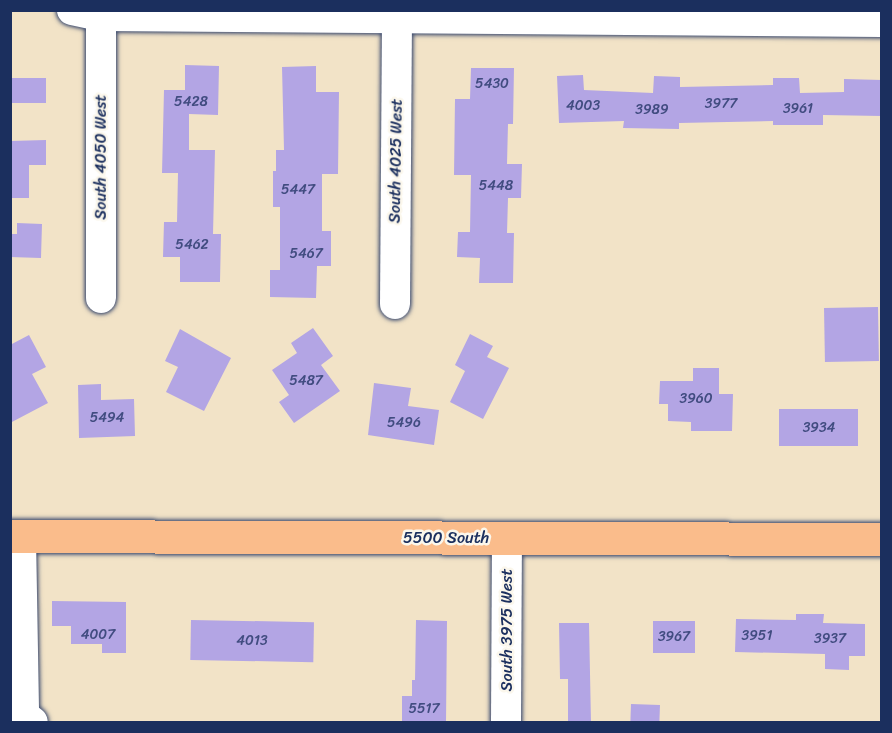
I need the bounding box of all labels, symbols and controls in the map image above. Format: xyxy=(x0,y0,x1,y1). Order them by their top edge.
house number: 5430 xyxy=(475,76,509,92)
street label: South 4050 West xyxy=(91,94,111,220)
house number: 5428 xyxy=(174,94,208,110)
house number: 3977 xyxy=(705,96,737,112)
house number: 4003 xyxy=(566,98,600,114)
street label: South 4025 West xyxy=(385,99,407,223)
house number: 3961 xyxy=(783,101,813,117)
house number: 3989 xyxy=(635,102,669,118)
house number: 5448 xyxy=(479,178,513,194)
house number: 5447 xyxy=(281,182,315,198)
house number: 5462 xyxy=(175,237,209,253)
house number: 5467 xyxy=(289,246,323,262)
house number: 5487 xyxy=(289,373,323,389)
house number: 3960 xyxy=(679,391,713,407)
house number: 5494 xyxy=(90,410,124,426)
house number: 5496 xyxy=(387,415,421,431)
house number: 3934 xyxy=(803,420,835,436)
street label: 5500 South xyxy=(403,528,489,548)
street label: South 3975 West xyxy=(497,569,517,691)
house number: 4007 xyxy=(81,627,115,643)
house number: 3951 xyxy=(742,628,772,644)
house number: 3967 xyxy=(658,629,690,645)
house number: 3937 xyxy=(814,631,846,647)
house number: 4013 xyxy=(236,633,268,649)
house number: 5517 xyxy=(408,701,440,717)

